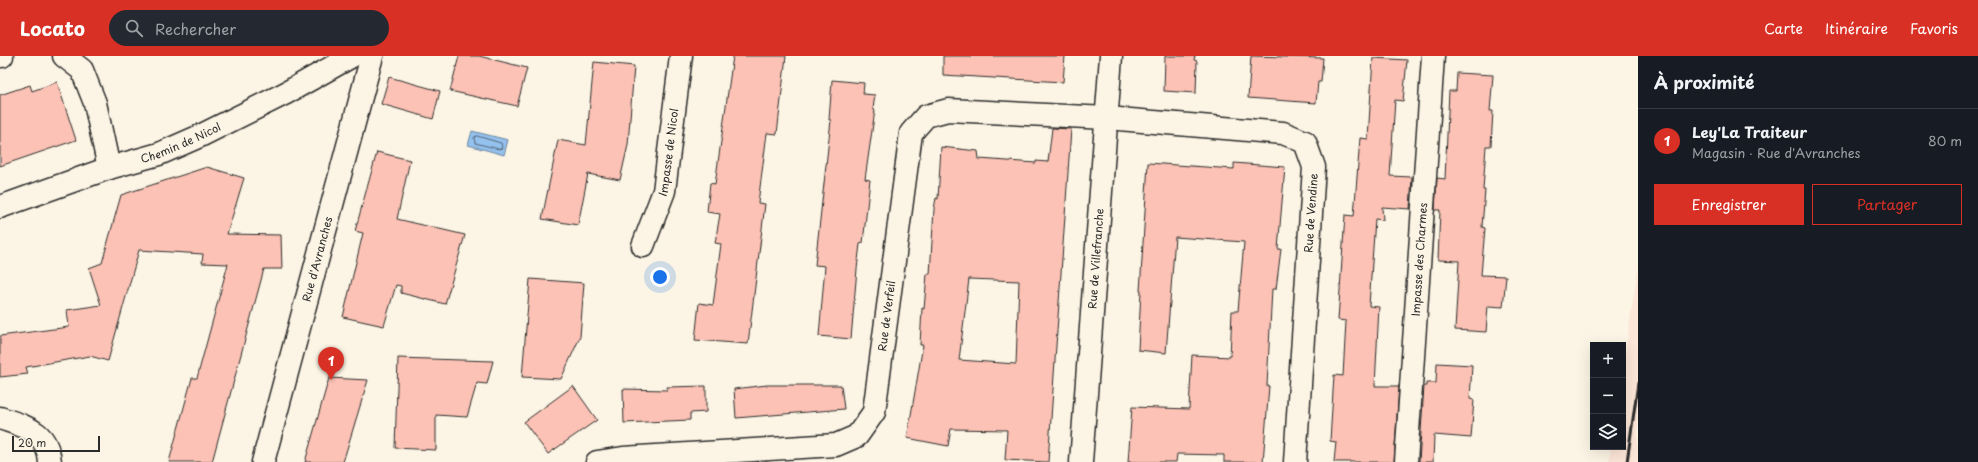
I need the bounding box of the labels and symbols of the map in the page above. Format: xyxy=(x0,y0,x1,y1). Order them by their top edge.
street label: Impasse de Nicol xyxy=(654,107,682,199)
street label: Chemin de Nicol xyxy=(139,118,224,167)
street label: Rue de Vendine xyxy=(1299,173,1322,253)
street label: Impasse des Charmes xyxy=(1407,202,1431,317)
street label: Rue de Villefranche xyxy=(1083,207,1108,309)
street label: Rue d'Avranches xyxy=(297,215,337,304)
your location xyxy=(650,267,670,287)
street label: Rue de Verfeil xyxy=(873,279,899,352)
pin: 1 xyxy=(318,347,344,380)
scale bar xyxy=(12,434,100,453)

